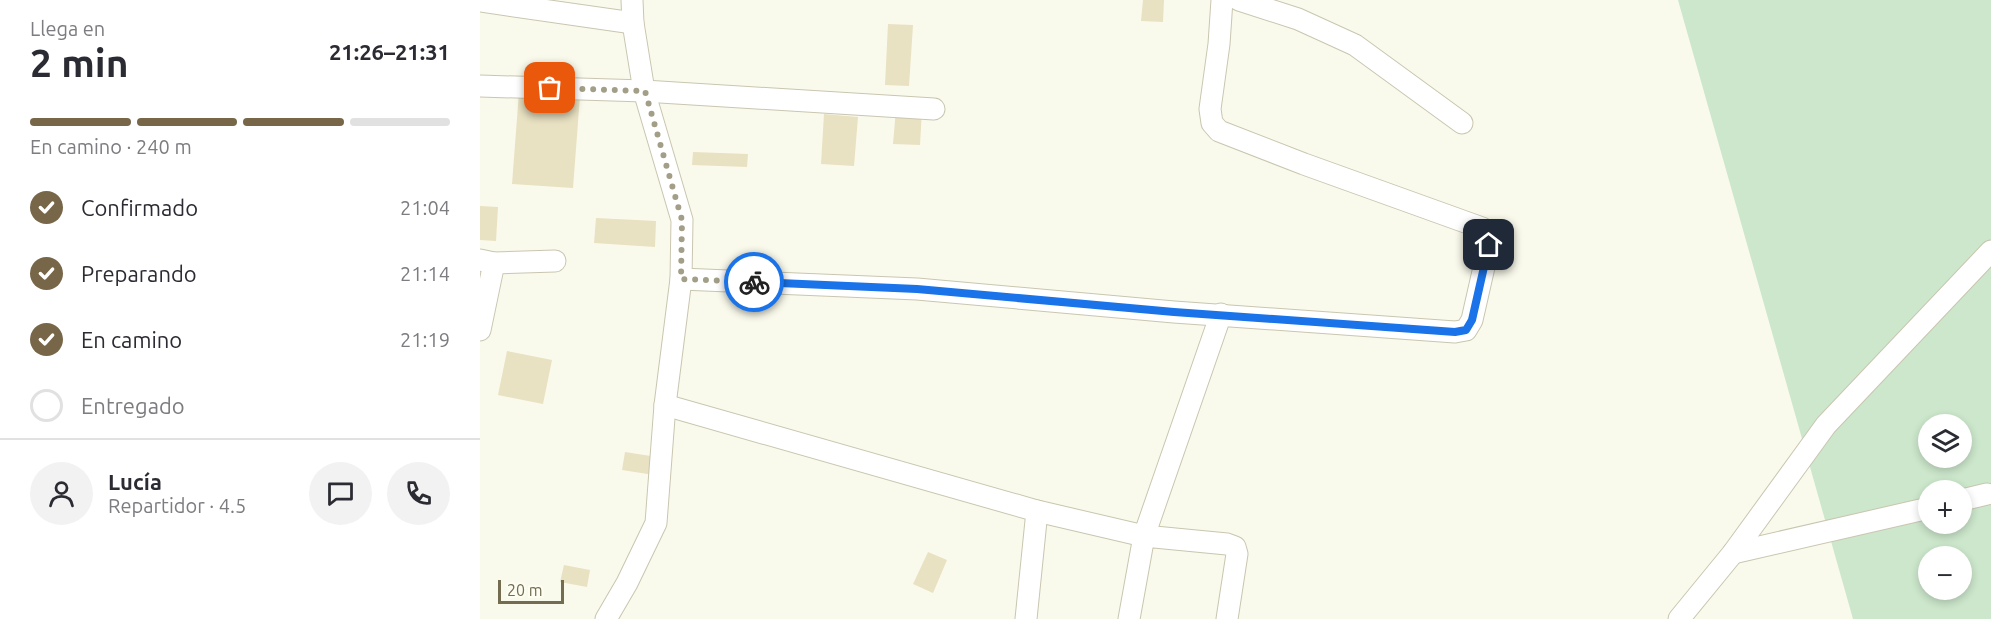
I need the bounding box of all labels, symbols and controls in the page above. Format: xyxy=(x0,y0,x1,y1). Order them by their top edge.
text: Llega en xyxy=(30,17,105,40)
text: 21:26–21:31 xyxy=(329,39,450,64)
text: 2 min xyxy=(30,41,129,84)
pin xyxy=(524,62,575,113)
icon: bag xyxy=(533,71,566,104)
text: En camino · 240 m xyxy=(30,135,192,158)
icon: check xyxy=(30,191,63,224)
text: Confirmado xyxy=(81,195,198,220)
text: 21:04 xyxy=(400,196,450,219)
pin xyxy=(1463,219,1514,270)
icon: home xyxy=(1472,228,1505,261)
courier xyxy=(724,252,784,312)
icon: check xyxy=(30,257,63,290)
text: Preparando xyxy=(81,261,197,286)
text: 21:14 xyxy=(400,262,450,285)
icon: bike xyxy=(738,266,771,299)
icon: check xyxy=(30,323,63,356)
text: En camino xyxy=(81,327,182,352)
text: 21:19 xyxy=(400,328,450,351)
text: Entregado xyxy=(81,393,185,418)
map controls xyxy=(1918,414,1972,600)
button: layers xyxy=(1918,414,1972,468)
button: person xyxy=(30,462,93,525)
button: chat xyxy=(309,462,372,525)
button: phone xyxy=(387,462,450,525)
text: Lucía xyxy=(108,469,162,494)
button: + xyxy=(1918,480,1972,534)
text: Repartidor · 4.5 xyxy=(108,494,246,517)
button: − xyxy=(1918,546,1972,600)
scale bar xyxy=(498,577,564,604)
text: 20 m xyxy=(507,581,543,599)

